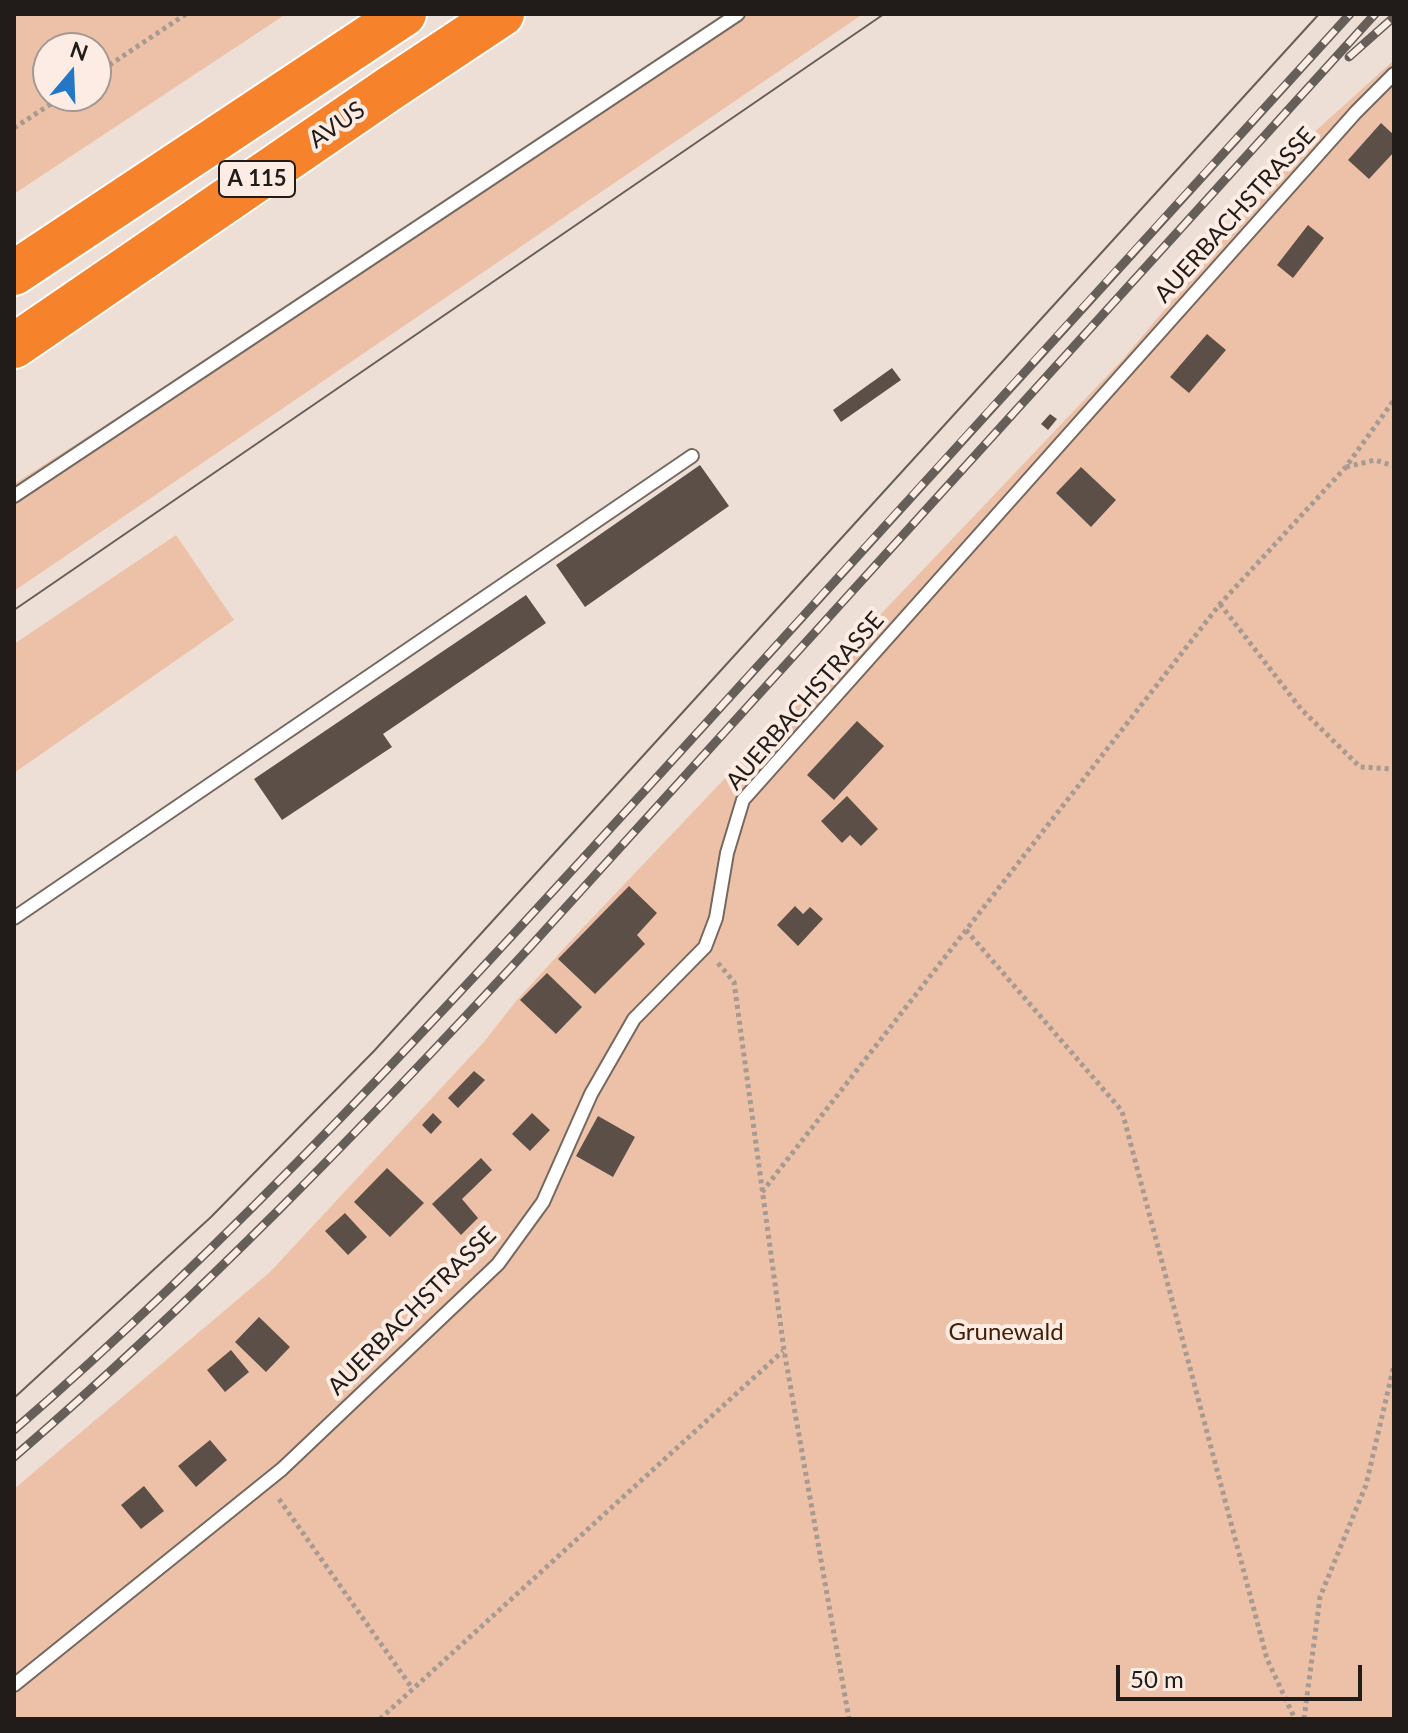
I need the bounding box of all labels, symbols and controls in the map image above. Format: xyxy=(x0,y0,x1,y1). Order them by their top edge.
north arrow xyxy=(32,32,112,112)
text: N xyxy=(67,35,92,66)
street label: AVUS xyxy=(303,95,371,155)
street label: AUERBACHSTRASSE xyxy=(1149,121,1321,309)
road number: A 115 xyxy=(219,161,295,197)
street label: AUERBACHSTRASSE xyxy=(720,606,890,796)
street label: AUERBACHSTRASSE xyxy=(322,1221,502,1401)
park label: Grunewald xyxy=(948,1318,1064,1346)
scale bar xyxy=(1120,1649,1366,1699)
text: 50 m xyxy=(1130,1664,1184,1693)

